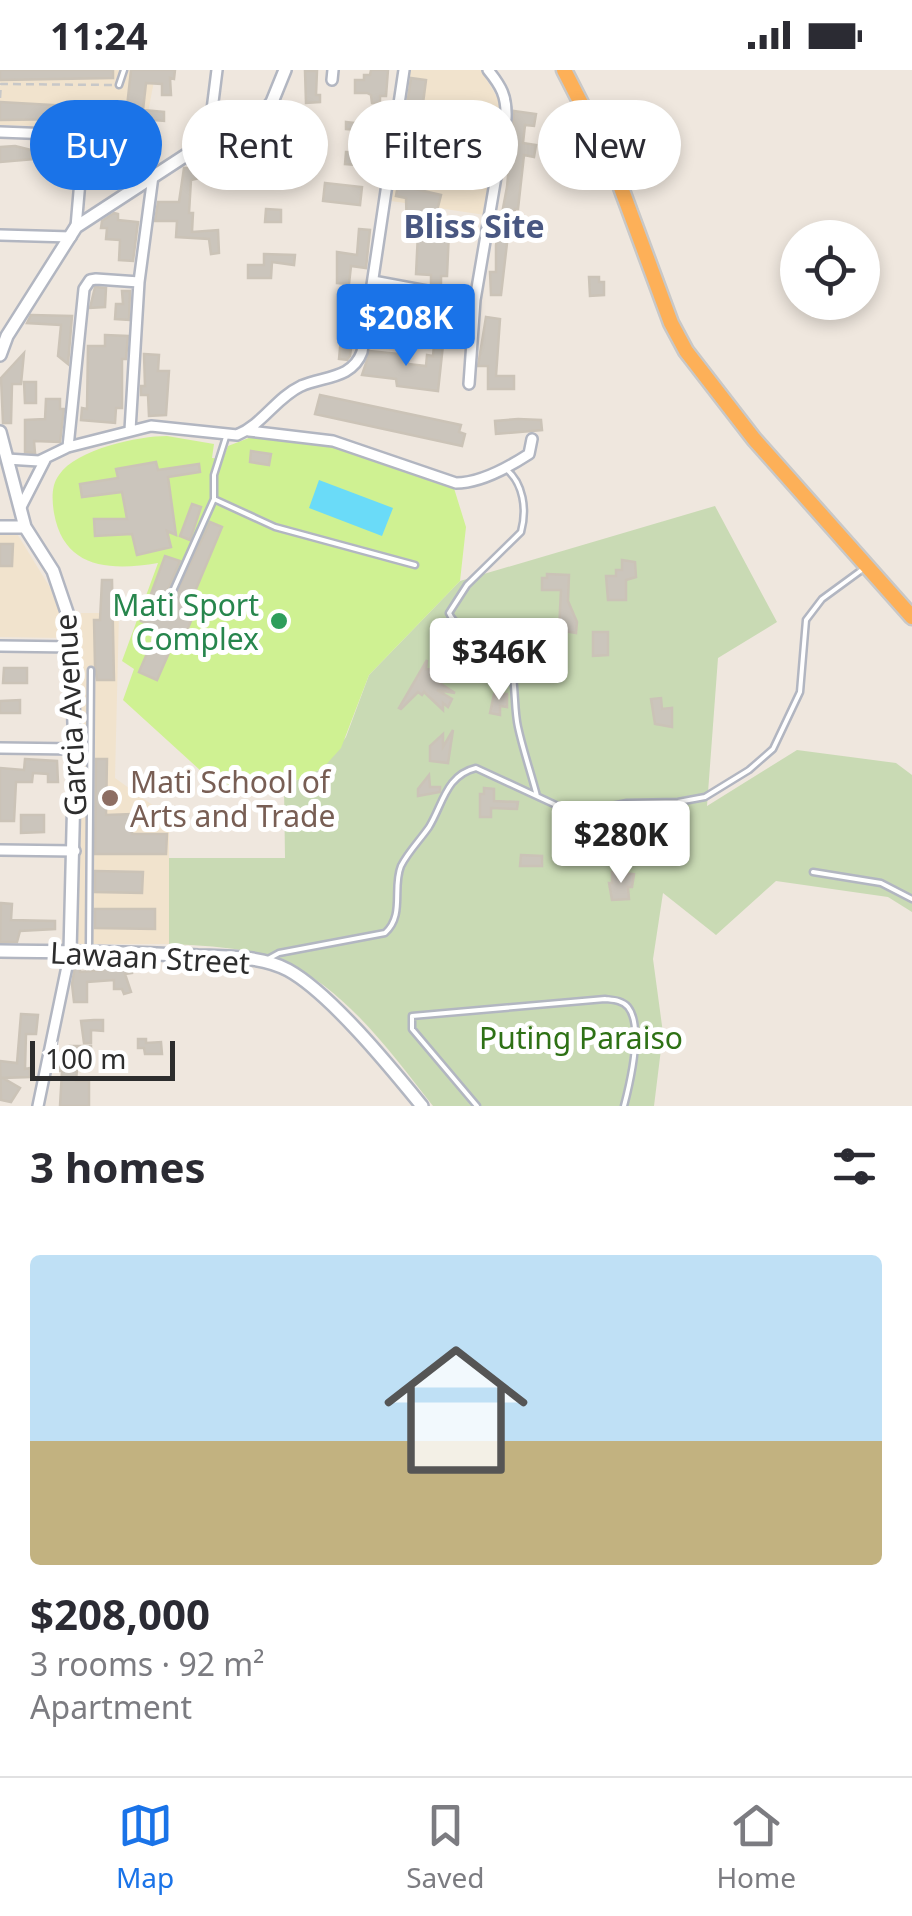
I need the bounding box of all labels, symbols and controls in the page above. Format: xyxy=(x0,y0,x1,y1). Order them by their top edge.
text: 11:24 xyxy=(50,9,148,61)
chip: Buy xyxy=(30,100,162,190)
chip: Rent xyxy=(182,100,328,190)
chip: Filters xyxy=(348,100,518,190)
chip: New xyxy=(538,100,681,190)
district label: Bliss Site xyxy=(403,204,545,247)
map controls xyxy=(780,220,880,320)
button: locate xyxy=(780,220,880,320)
pin: $208K xyxy=(336,284,476,369)
text: $208K xyxy=(359,295,453,338)
place label: Mati Sport Complex xyxy=(112,584,259,659)
marker: Mati Sport Complex xyxy=(268,610,290,632)
street label: Garcia Avenue xyxy=(44,613,96,817)
pin: $346K xyxy=(429,618,569,703)
text: $346K xyxy=(452,629,546,672)
place label: Mati School of Arts and Trade xyxy=(130,761,335,836)
marker: Mati School of Arts and Trade xyxy=(99,787,121,809)
pin: $280K xyxy=(551,801,691,886)
text: $280K xyxy=(574,812,668,855)
street label: Lawaan Street xyxy=(49,931,251,983)
park label: Puting Paraiso xyxy=(479,1017,683,1058)
scale bar xyxy=(30,1036,175,1080)
text: 100 m xyxy=(45,1039,127,1077)
text: 3 homes xyxy=(30,1138,206,1195)
icon: filters xyxy=(827,1139,882,1194)
icon: home xyxy=(366,1320,546,1500)
text: $208,000 xyxy=(30,1585,210,1642)
text: 3 rooms · 92 m² xyxy=(30,1642,264,1685)
text: Apartment xyxy=(30,1685,192,1728)
tab: Map xyxy=(116,1798,174,1896)
tab: Saved xyxy=(406,1798,484,1896)
tab: Home xyxy=(716,1798,796,1896)

